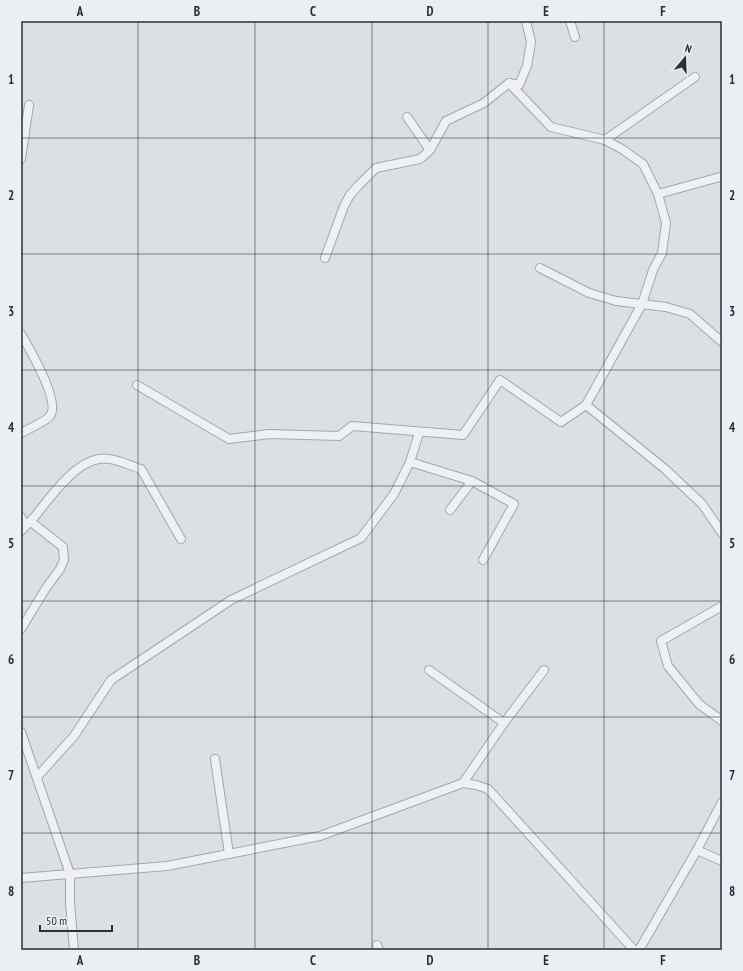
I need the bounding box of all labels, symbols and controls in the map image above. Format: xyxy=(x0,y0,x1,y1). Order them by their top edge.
text: A xyxy=(76,3,84,20)
text: B xyxy=(194,3,200,20)
text: C xyxy=(310,3,316,20)
text: D xyxy=(427,3,434,20)
text: E xyxy=(543,3,549,20)
text: F xyxy=(660,3,666,20)
north arrow xyxy=(665,38,705,78)
text: N xyxy=(683,41,693,56)
text: 1 xyxy=(8,71,14,88)
text: 1 xyxy=(729,71,735,88)
text: 2 xyxy=(8,187,14,204)
text: 2 xyxy=(729,187,735,204)
text: 3 xyxy=(8,303,14,320)
text: 3 xyxy=(729,303,735,320)
text: 4 xyxy=(8,419,15,436)
text: 4 xyxy=(729,419,736,436)
text: 5 xyxy=(8,535,14,552)
text: 5 xyxy=(729,535,735,552)
text: 6 xyxy=(8,651,14,668)
text: 6 xyxy=(729,651,735,668)
text: 7 xyxy=(8,767,14,784)
text: 7 xyxy=(729,767,735,784)
text: 8 xyxy=(8,883,14,900)
text: 8 xyxy=(729,883,735,900)
scale bar xyxy=(40,907,112,933)
text: 50 m xyxy=(46,913,67,928)
text: A xyxy=(76,952,84,969)
text: B xyxy=(194,952,200,969)
text: C xyxy=(310,952,316,969)
text: D xyxy=(427,952,434,969)
text: E xyxy=(543,952,549,969)
text: F xyxy=(660,952,666,969)

